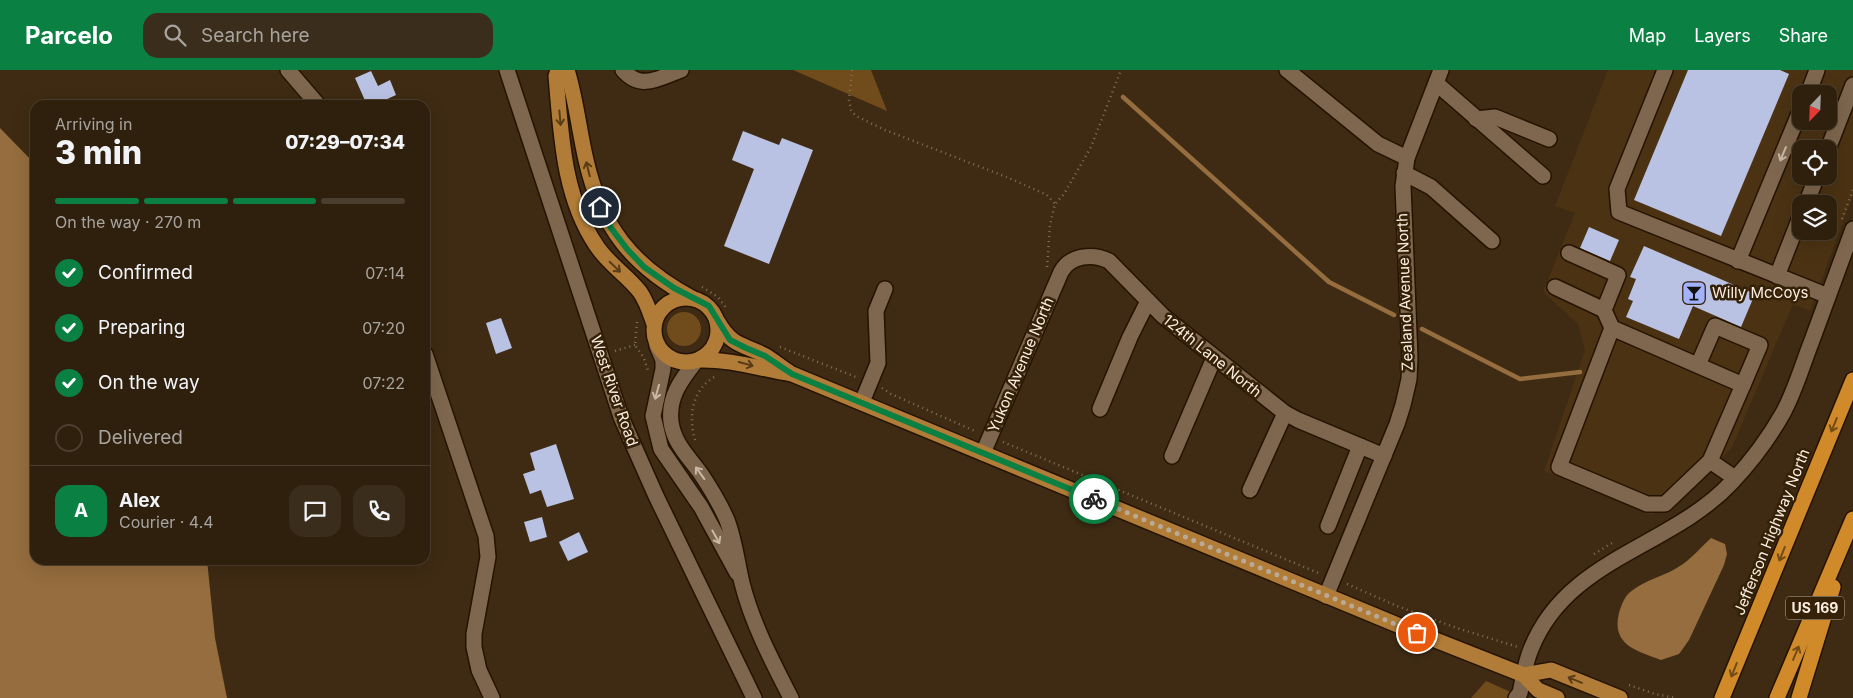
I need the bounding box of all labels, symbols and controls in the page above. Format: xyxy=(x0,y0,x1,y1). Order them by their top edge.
search box xyxy=(143,13,493,58)
text: Parcelo xyxy=(25,21,113,50)
icon: search xyxy=(161,21,189,49)
text: Search here xyxy=(201,24,310,47)
text: Map xyxy=(1629,25,1666,46)
text: Layers xyxy=(1694,25,1751,46)
text: Share xyxy=(1779,25,1828,46)
north arrow xyxy=(1792,85,1838,130)
map controls xyxy=(1792,85,1837,240)
one-way arrow xyxy=(555,110,565,126)
text: Arriving in xyxy=(55,114,132,134)
text: 07:29–07:34 xyxy=(285,131,405,154)
text: 3 min xyxy=(55,133,142,172)
button: locate xyxy=(1792,140,1837,185)
one-way arrow xyxy=(1777,146,1787,161)
one-way arrow xyxy=(583,162,592,178)
pin xyxy=(579,186,621,228)
icon: home xyxy=(586,193,614,221)
button: layers xyxy=(1792,195,1837,240)
text: On the way · 270 m xyxy=(55,212,201,232)
street label: Zealand Avenue North xyxy=(1392,213,1417,371)
icon: check xyxy=(55,259,83,287)
text: Confirmed xyxy=(98,261,193,284)
one-way arrow xyxy=(609,261,621,273)
text: 07:14 xyxy=(365,263,405,283)
bar icon: Willy McCoys xyxy=(1681,280,1707,306)
place label: Willy McCoys xyxy=(1712,283,1809,302)
street label: Yukon Avenue North xyxy=(983,294,1058,435)
street label: 124th Lane North xyxy=(1159,310,1265,401)
icon: check xyxy=(55,314,83,342)
text: Preparing xyxy=(98,316,185,339)
text: 07:20 xyxy=(362,318,405,338)
street label: West River Road xyxy=(587,333,642,449)
one-way arrow xyxy=(737,360,753,370)
icon: check xyxy=(55,369,83,397)
text: On the way xyxy=(98,371,200,394)
text: 07:22 xyxy=(363,373,405,393)
one-way arrow xyxy=(652,384,661,400)
one-way arrow xyxy=(1829,417,1839,432)
text: Delivered xyxy=(98,426,183,449)
street label: Jefferson Highway North xyxy=(1729,446,1814,618)
one-way arrow xyxy=(695,467,705,481)
courier xyxy=(1069,474,1119,524)
button: chat xyxy=(289,485,341,537)
button: phone xyxy=(353,485,405,537)
icon: bike xyxy=(1080,485,1108,513)
text: Alex xyxy=(119,489,160,512)
text: A xyxy=(74,499,88,522)
text: Courier · 4.4 xyxy=(119,512,214,532)
one-way arrow xyxy=(712,529,722,543)
one-way arrow xyxy=(1776,546,1786,561)
road number: US 169 xyxy=(1786,596,1844,620)
pin xyxy=(1396,612,1438,654)
icon: bag xyxy=(1403,619,1431,647)
one-way arrow xyxy=(1791,646,1801,661)
one-way arrow xyxy=(1728,663,1737,678)
one-way arrow xyxy=(1568,674,1583,684)

